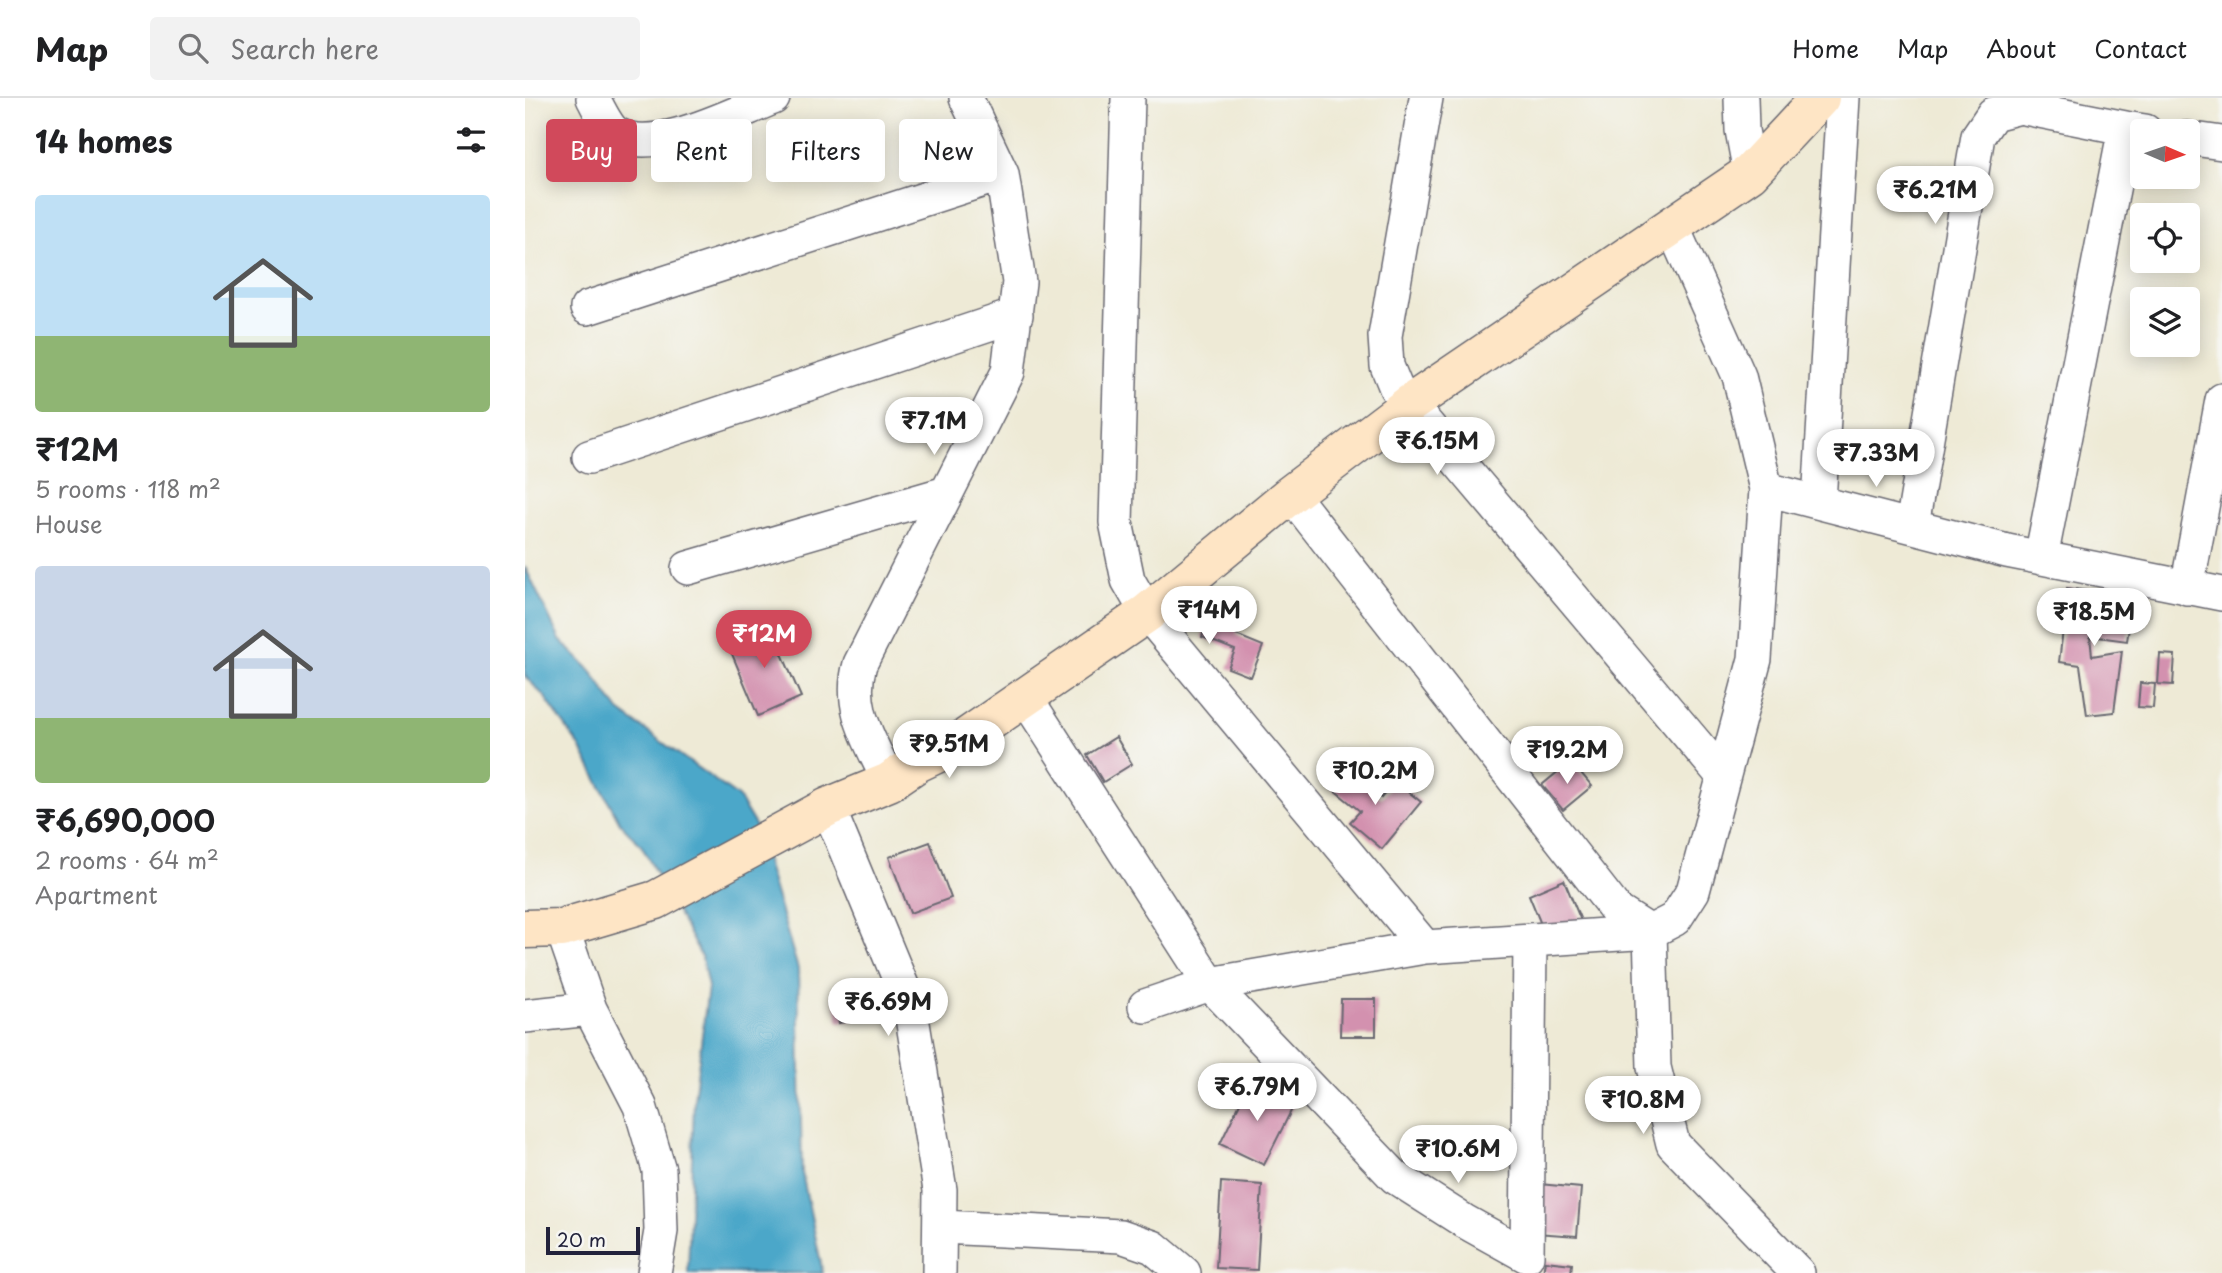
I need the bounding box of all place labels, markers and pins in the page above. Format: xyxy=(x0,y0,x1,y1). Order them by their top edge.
pin: ₹6.21M xyxy=(1878,166,1992,226)
pin: ₹7.1M xyxy=(885,398,983,457)
pin: ₹6.15M xyxy=(1380,418,1494,477)
pin: ₹7.33M xyxy=(1819,430,1933,489)
pin: ₹14M xyxy=(1168,587,1250,646)
pin: ₹18.5M xyxy=(2037,588,2151,648)
pin: ₹12M xyxy=(723,610,805,670)
pin: ₹9.51M xyxy=(892,720,1006,780)
pin: ₹19.2M xyxy=(1510,726,1624,786)
pin: ₹10.2M xyxy=(1318,748,1432,807)
pin: ₹6.69M xyxy=(831,978,945,1038)
pin: ₹6.79M xyxy=(1200,1063,1314,1123)
pin: ₹10.8M xyxy=(1586,1076,1700,1136)
pin: ₹10.6M xyxy=(1401,1126,1515,1185)

